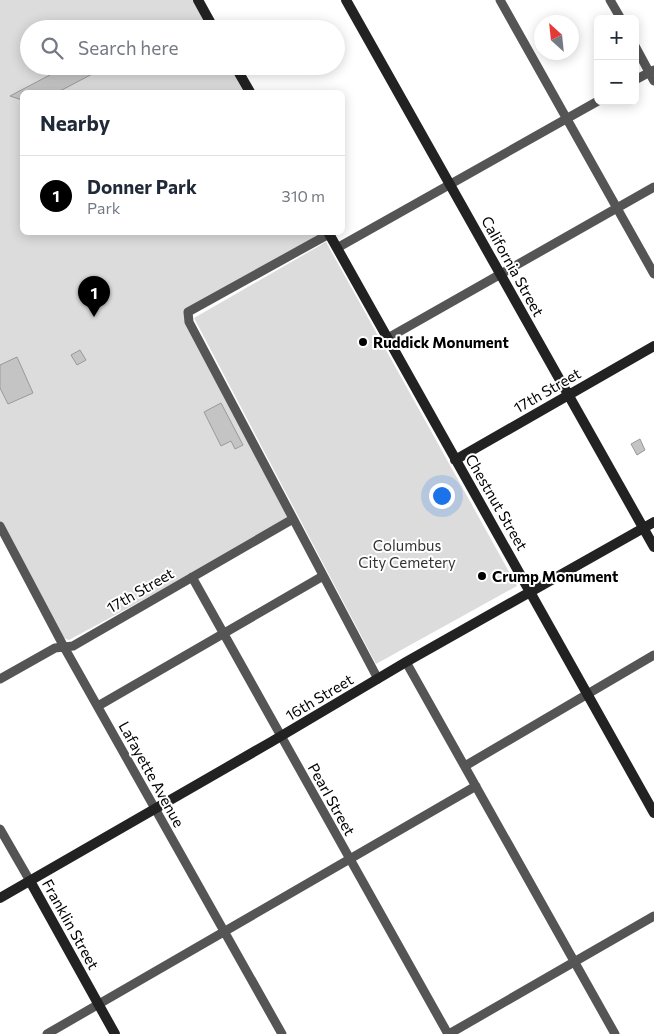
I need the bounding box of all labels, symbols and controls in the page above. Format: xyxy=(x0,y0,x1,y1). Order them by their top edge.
north arrow xyxy=(534,15,579,60)
map controls xyxy=(594,15,639,105)
button: + xyxy=(594,15,639,60)
search box xyxy=(20,20,345,75)
icon: search xyxy=(38,34,66,62)
text: Search here xyxy=(78,36,178,59)
button: − xyxy=(594,60,639,105)
text: Nearby xyxy=(40,110,110,135)
text: Donner Park xyxy=(87,175,197,198)
text: 1 xyxy=(52,186,60,205)
text: 310 m xyxy=(282,186,325,205)
text: Park xyxy=(87,198,120,217)
street label: California Street xyxy=(478,213,548,319)
pin: 1 xyxy=(78,276,110,317)
place label: Ruddick Monument xyxy=(373,333,509,351)
marker: Ruddick Monument xyxy=(357,336,369,348)
street label: 17th Street xyxy=(510,364,584,416)
street label: Chestnut Street xyxy=(462,451,532,553)
your location xyxy=(429,483,455,509)
park label: Columbus City Cemetery xyxy=(358,536,456,571)
street label: 17th Street xyxy=(103,564,177,616)
place label: Crump Monument xyxy=(492,567,618,585)
marker: Crump Monument xyxy=(476,570,488,582)
street label: 16th Street xyxy=(282,670,356,724)
street label: Lafayette Avenue xyxy=(115,718,189,830)
street label: Pearl Street xyxy=(305,760,359,838)
street label: Franklin Street xyxy=(39,876,103,972)

